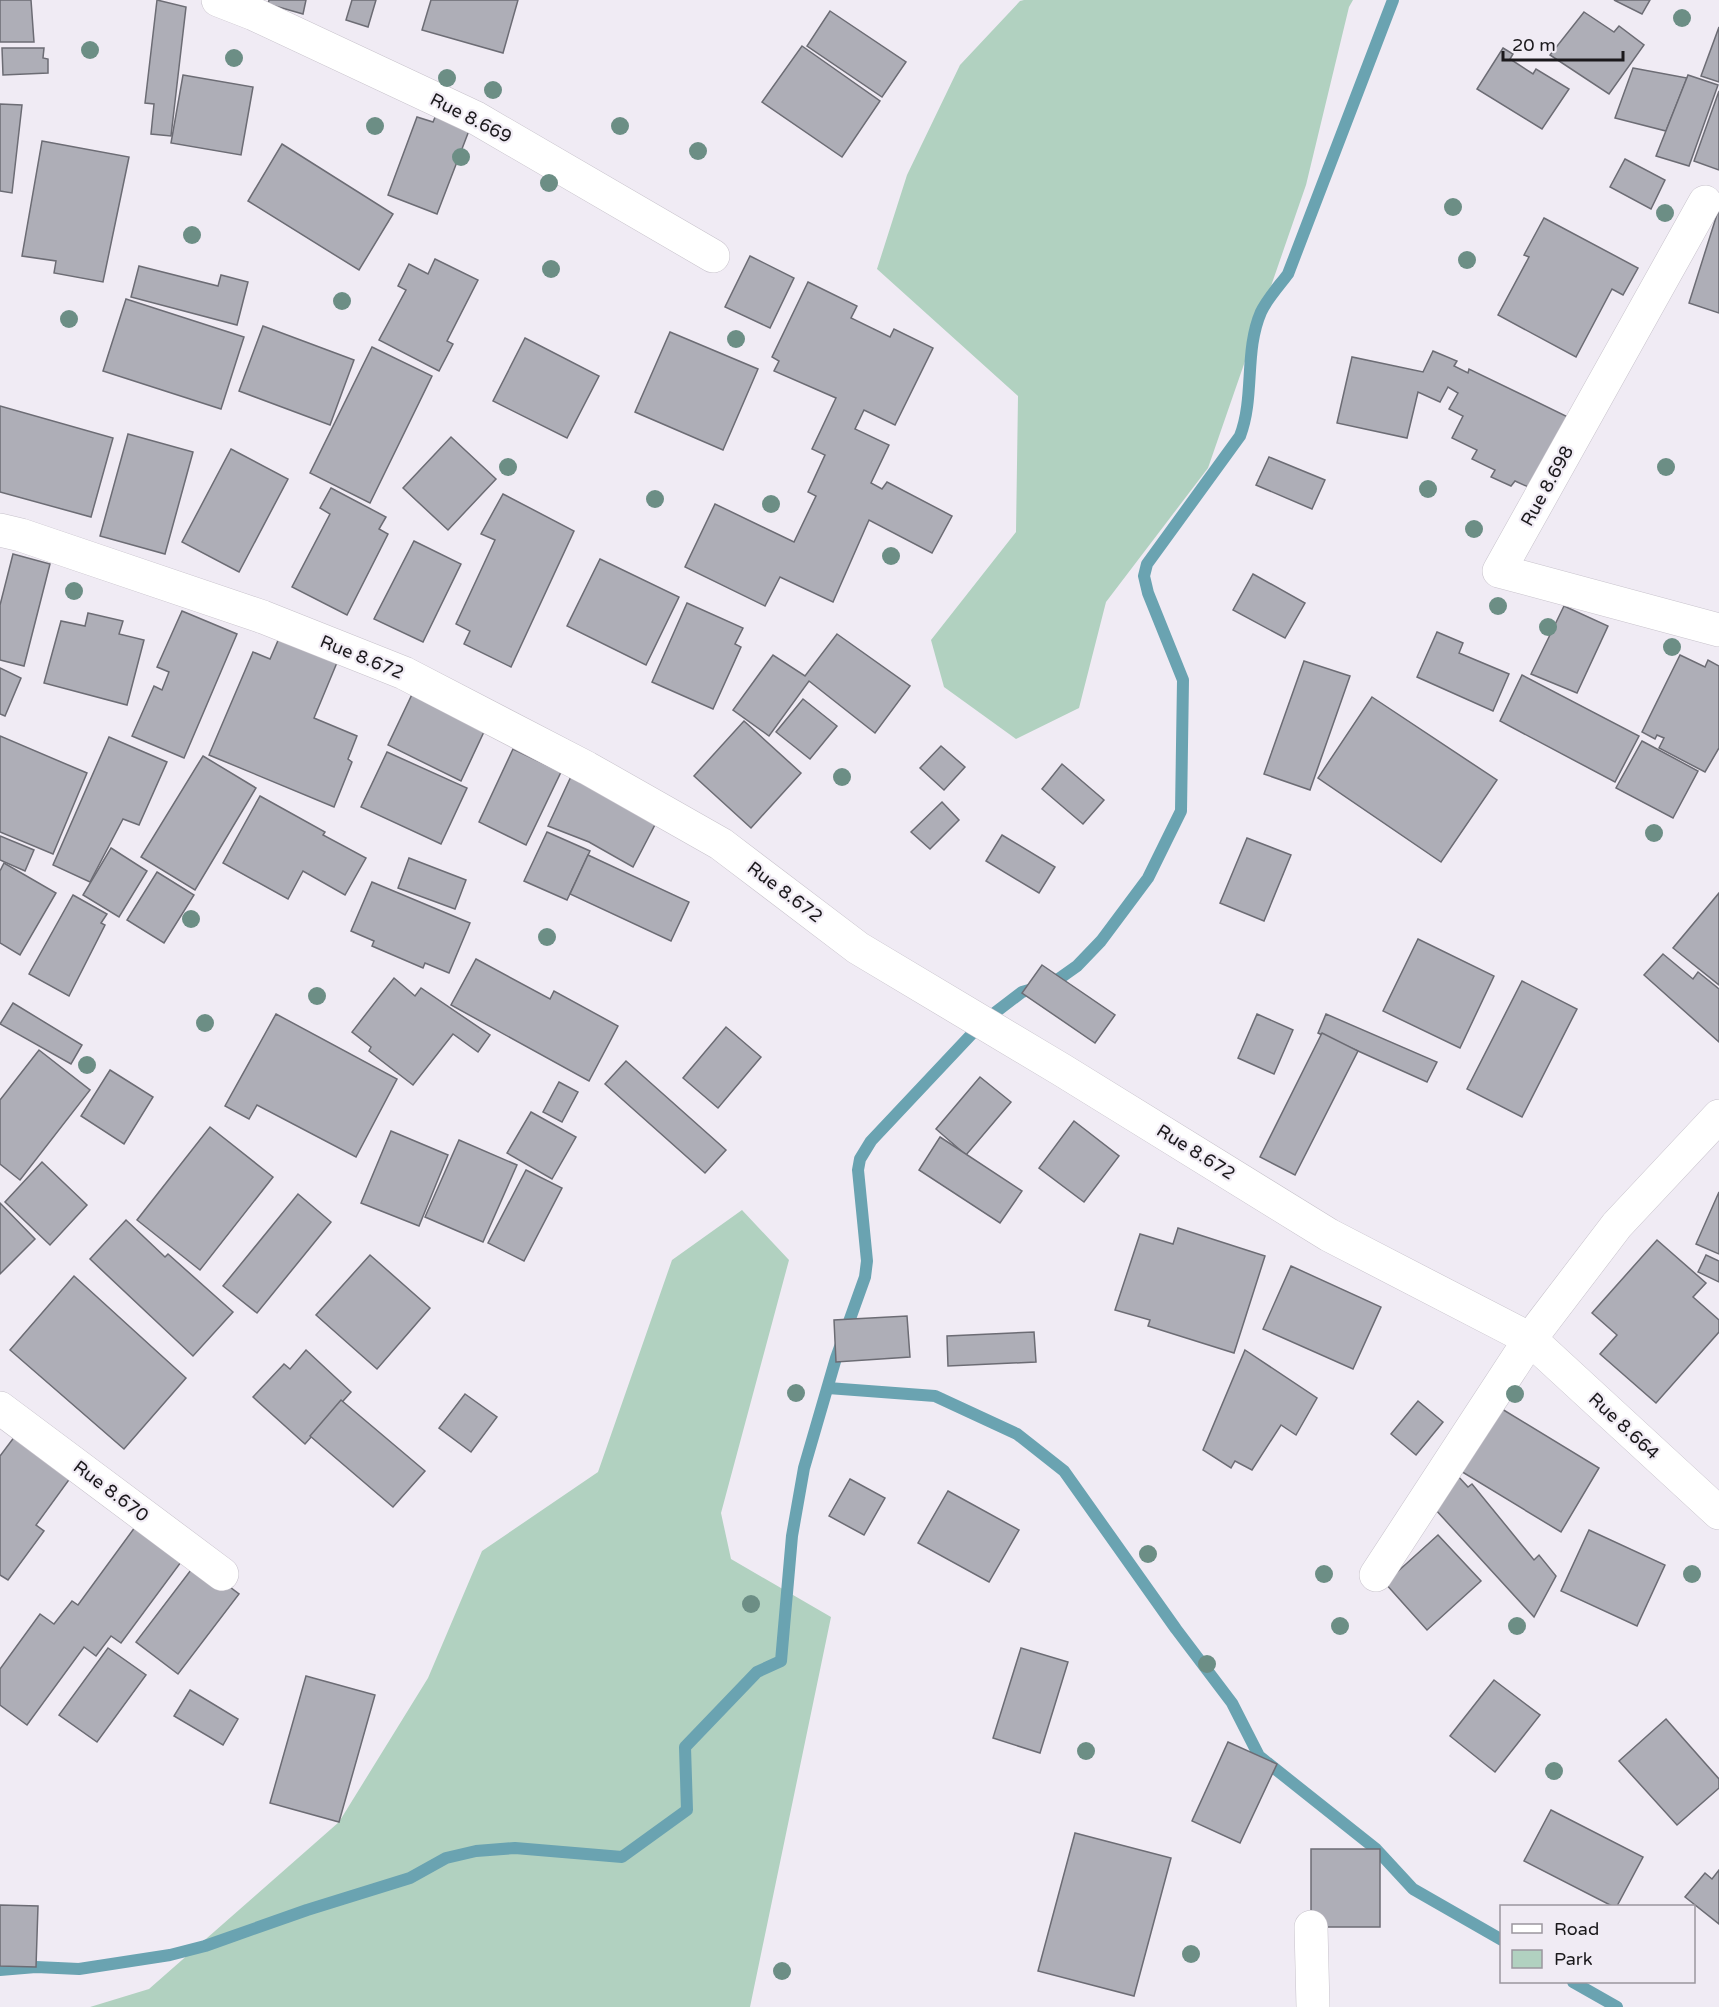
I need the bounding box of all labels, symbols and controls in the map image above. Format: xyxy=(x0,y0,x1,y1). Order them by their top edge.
scale bar xyxy=(1503,24,1623,62)
text: 20 m xyxy=(1512,34,1556,56)
street label: Rue 8.669 xyxy=(427,88,515,148)
street label: Rue 8.698 xyxy=(1516,442,1578,530)
street label: Rue 8.672 xyxy=(317,630,407,684)
street label: Rue 8.672 xyxy=(743,857,827,927)
street label: Rue 8.672 xyxy=(1153,1119,1239,1185)
street label: Rue 8.664 xyxy=(1584,1388,1664,1464)
street label: Rue 8.670 xyxy=(69,1456,153,1526)
legend xyxy=(1500,1905,1695,1983)
text: Road xyxy=(1554,1918,1599,1940)
text: Park xyxy=(1554,1948,1593,1970)

